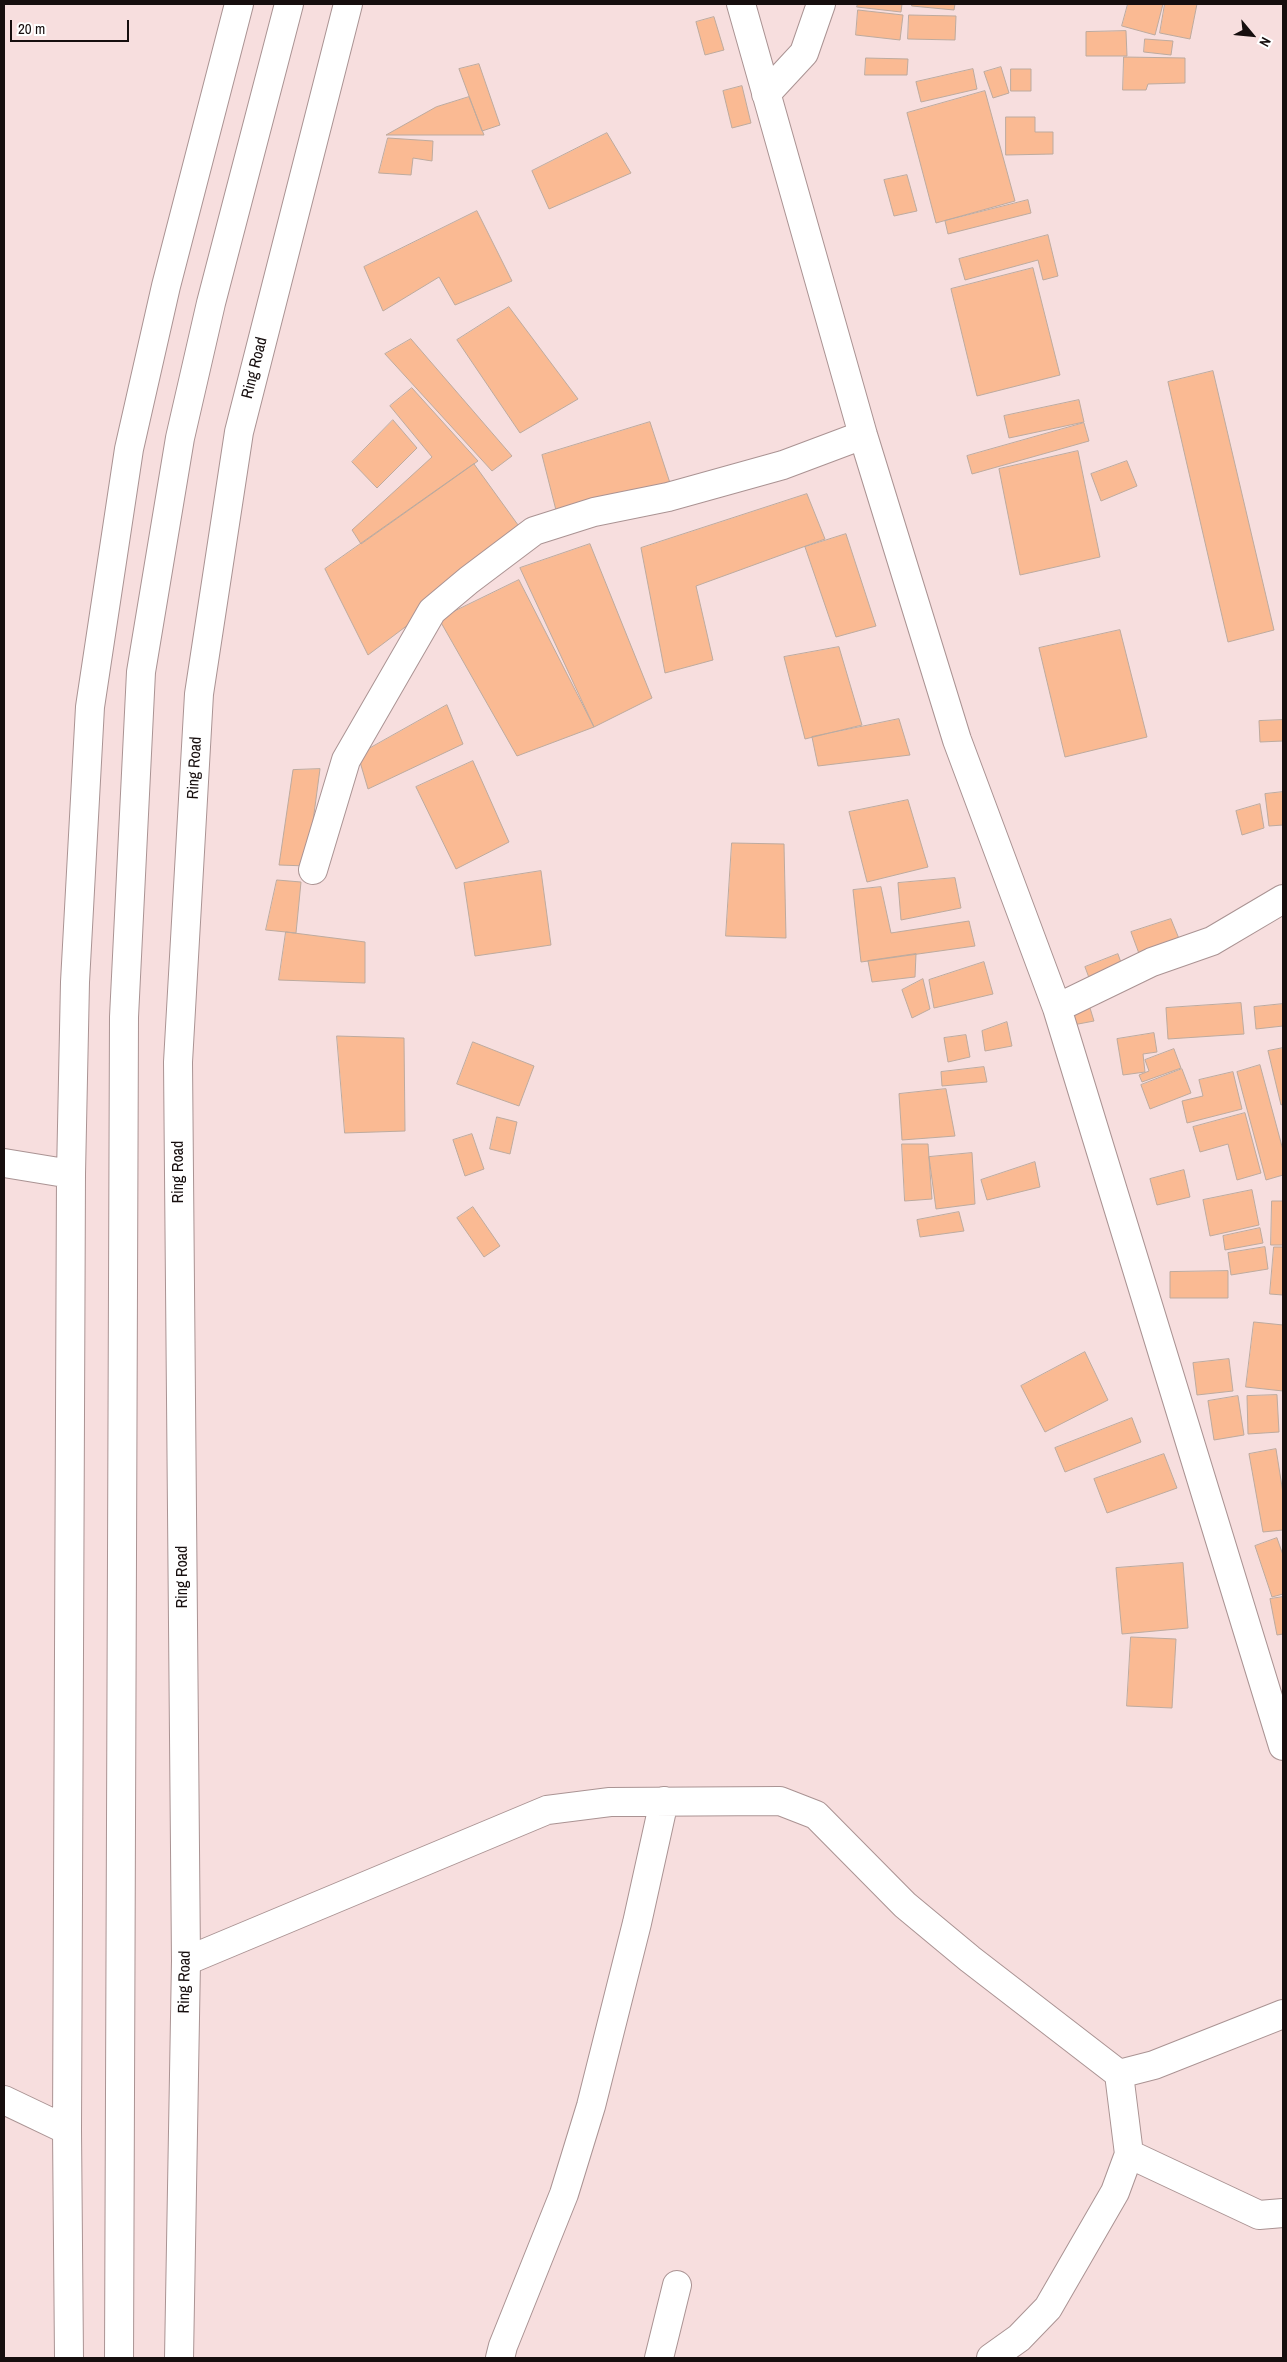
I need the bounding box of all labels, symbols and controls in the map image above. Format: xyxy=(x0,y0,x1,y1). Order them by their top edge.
scale bar xyxy=(12,10,131,42)
north arrow xyxy=(1227,10,1277,60)
text: 20 m xyxy=(18,18,45,39)
text: N xyxy=(1255,34,1275,50)
street label: Ring Road xyxy=(238,335,272,401)
street label: Ring Road xyxy=(184,736,206,800)
street label: Ring Road xyxy=(169,1141,189,1203)
street label: Ring Road xyxy=(173,1546,193,1608)
street label: Ring Road xyxy=(175,1950,195,2014)

